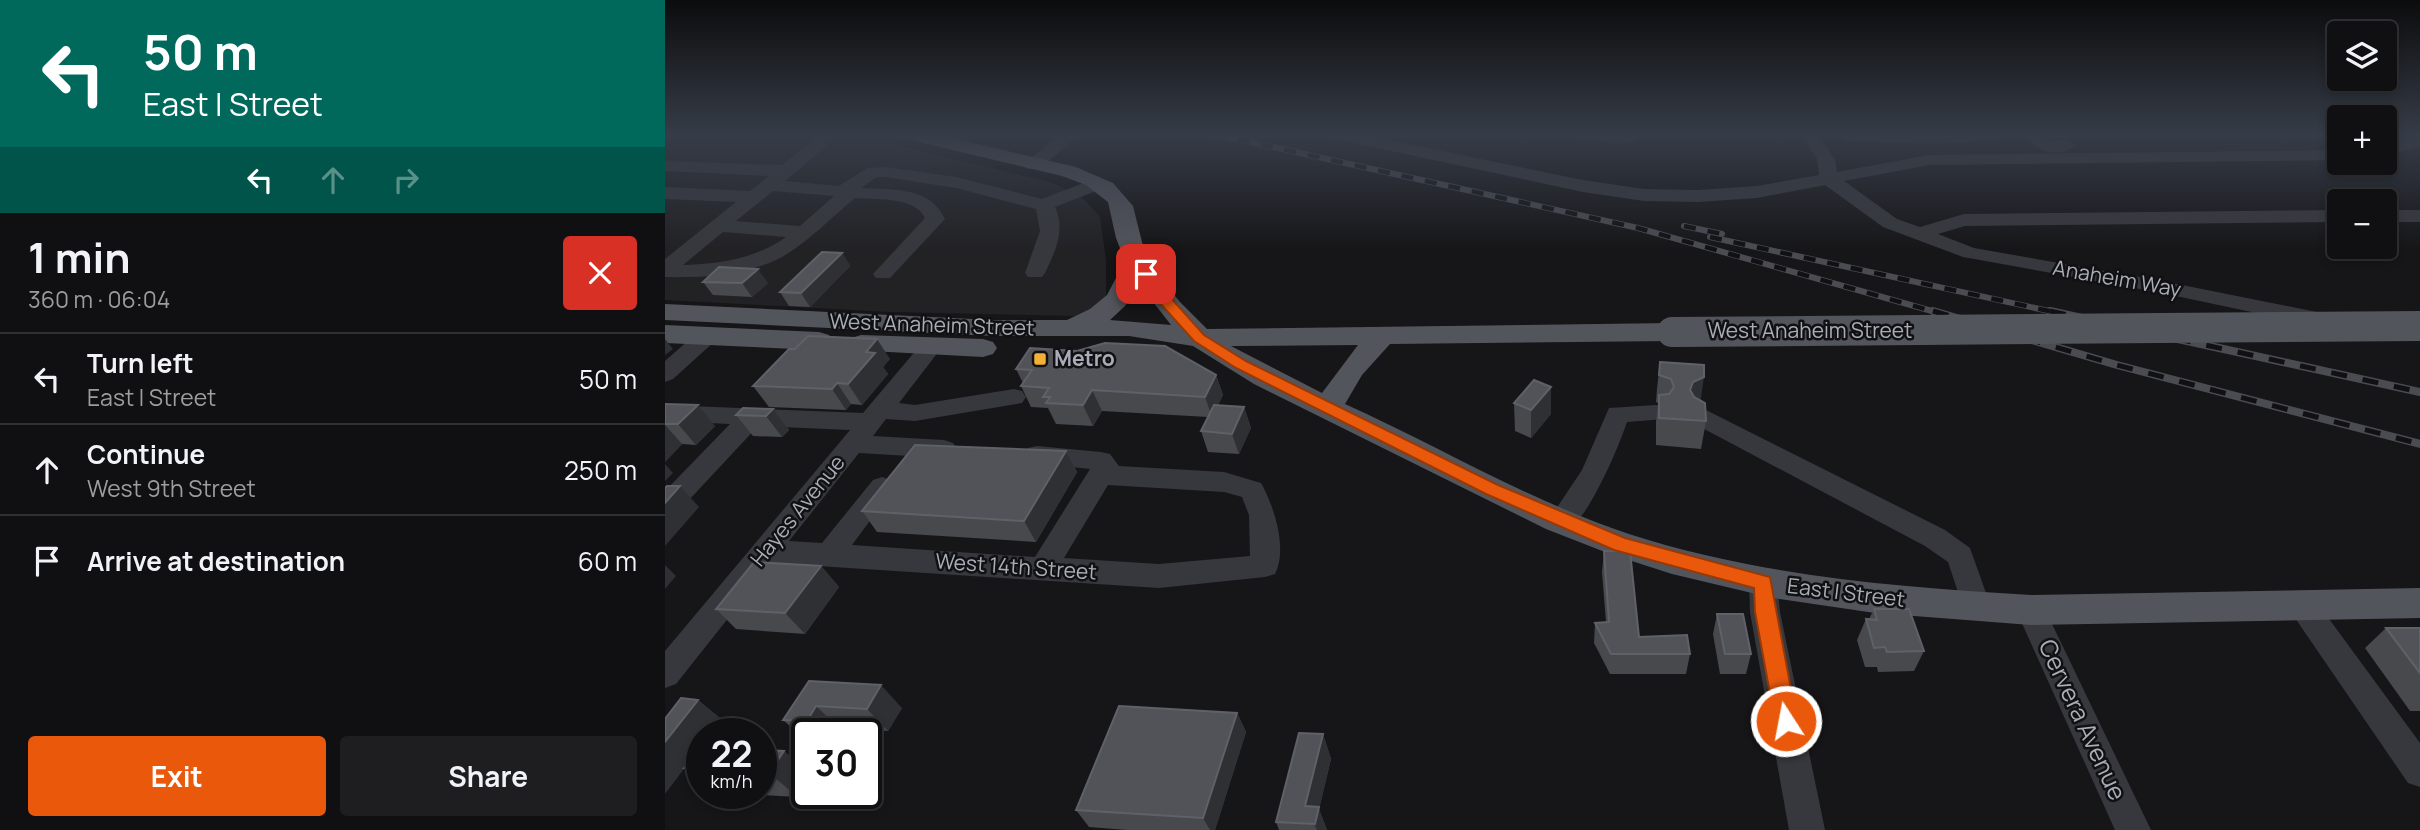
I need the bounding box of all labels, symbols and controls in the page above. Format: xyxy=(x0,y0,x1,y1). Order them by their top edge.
text: 50 m xyxy=(143,18,258,85)
map controls xyxy=(2327,21,2397,259)
button: layers xyxy=(2327,21,2397,91)
icon: left xyxy=(28,28,119,119)
text: East I Street xyxy=(143,82,323,126)
button: + xyxy=(2327,105,2397,175)
icon: left xyxy=(241,161,279,199)
icon: ahead xyxy=(314,161,352,199)
icon: right xyxy=(387,161,425,199)
button: − xyxy=(2327,189,2397,259)
text: 1 min xyxy=(28,228,131,286)
button: close xyxy=(563,236,637,310)
pin xyxy=(1116,244,1176,304)
street label: Anaheim Way xyxy=(2051,253,2184,303)
icon: arrive xyxy=(1127,255,1165,293)
text: 360 m · 06:04 xyxy=(28,283,170,315)
street label: West Anaheim Street xyxy=(829,306,1035,342)
street label: West Anaheim Street xyxy=(1707,316,1913,344)
place label: Metro xyxy=(1054,344,1115,372)
text: Turn left xyxy=(87,345,194,381)
marker: Metro xyxy=(1032,351,1048,367)
icon: left xyxy=(28,360,66,398)
text: 50 m xyxy=(579,361,637,397)
text: East I Street xyxy=(87,381,216,413)
text: Continue xyxy=(87,436,205,472)
street label: Hayes Avenue xyxy=(744,449,851,572)
icon: ahead xyxy=(28,451,66,489)
text: 250 m xyxy=(564,452,637,488)
text: West 9th Street xyxy=(87,472,256,504)
icon: arrive xyxy=(28,542,66,580)
text: Arrive at destination xyxy=(87,543,345,579)
text: 60 m xyxy=(578,543,637,579)
street label: West 14th Street xyxy=(934,546,1098,586)
street label: East I Street xyxy=(1786,571,1906,613)
street label: Cervera Avenue xyxy=(2032,634,2135,805)
position arrow xyxy=(1749,684,1823,758)
speed limit sign: 30 xyxy=(791,718,882,809)
text: 22 xyxy=(711,730,752,778)
button: Exit xyxy=(28,736,326,816)
button: Share xyxy=(340,736,637,816)
text: km/h xyxy=(711,769,752,793)

